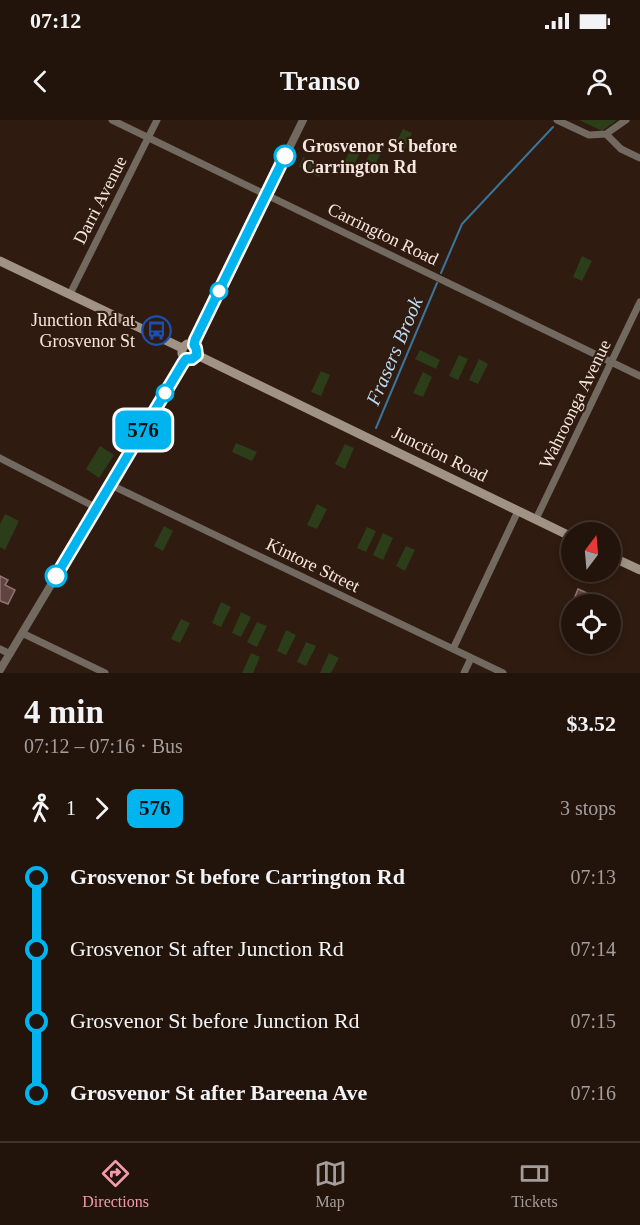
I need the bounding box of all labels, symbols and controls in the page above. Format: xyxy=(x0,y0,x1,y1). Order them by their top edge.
text: 07:12 xyxy=(30,8,81,33)
icon: back xyxy=(24,65,57,98)
icon: person xyxy=(583,65,616,98)
text: Transo xyxy=(280,66,360,96)
place label: Grosvenor St before Carrington Rd xyxy=(302,136,457,177)
marker: Grosvenor St before Carrington Rd xyxy=(274,145,296,167)
street label: Darri Avenue xyxy=(69,153,131,247)
street label: Carrington Road xyxy=(324,199,442,269)
unlabelled marker xyxy=(210,282,228,300)
water label: Frasers Brook xyxy=(361,293,427,409)
place label: Junction Rd at Grosvenor St xyxy=(31,310,135,351)
bus stop icon: Junction Rd at Grosvenor St xyxy=(140,314,172,346)
street label: Wahroonga Avenue xyxy=(535,336,615,472)
unlabelled marker xyxy=(156,384,174,402)
line badge: 576 xyxy=(108,410,178,450)
text: 576 xyxy=(127,418,159,442)
street label: Junction Road xyxy=(389,422,491,486)
north arrow xyxy=(561,522,621,582)
map controls xyxy=(561,522,621,654)
street label: Kintore Street xyxy=(263,534,363,596)
unlabelled marker xyxy=(45,565,67,587)
button: locate xyxy=(561,594,621,654)
text: 4 min xyxy=(24,694,104,730)
text: $3.52 xyxy=(567,711,616,736)
text: 07:12 – 07:16 · Bus xyxy=(24,735,183,757)
icon: walk xyxy=(24,792,57,825)
icon: forward xyxy=(85,792,118,825)
text: 576 xyxy=(139,796,171,820)
text: 1 xyxy=(66,797,76,819)
text: 3 stops xyxy=(560,797,616,819)
text: Grosvenor St before Carrington Rd xyxy=(70,864,405,889)
text: 07:13 xyxy=(570,866,616,888)
text: Grosvenor St after Junction Rd xyxy=(70,936,344,961)
text: 07:14 xyxy=(570,938,616,960)
text: Grosvenor St before Junction Rd xyxy=(70,1008,360,1033)
text: 07:15 xyxy=(570,1010,616,1032)
text: Grosvenor St after Bareena Ave xyxy=(70,1080,367,1105)
text: 07:16 xyxy=(570,1082,616,1104)
tab: Directions xyxy=(82,1157,149,1211)
tab: Map xyxy=(314,1157,347,1211)
tab: Tickets xyxy=(511,1157,558,1211)

